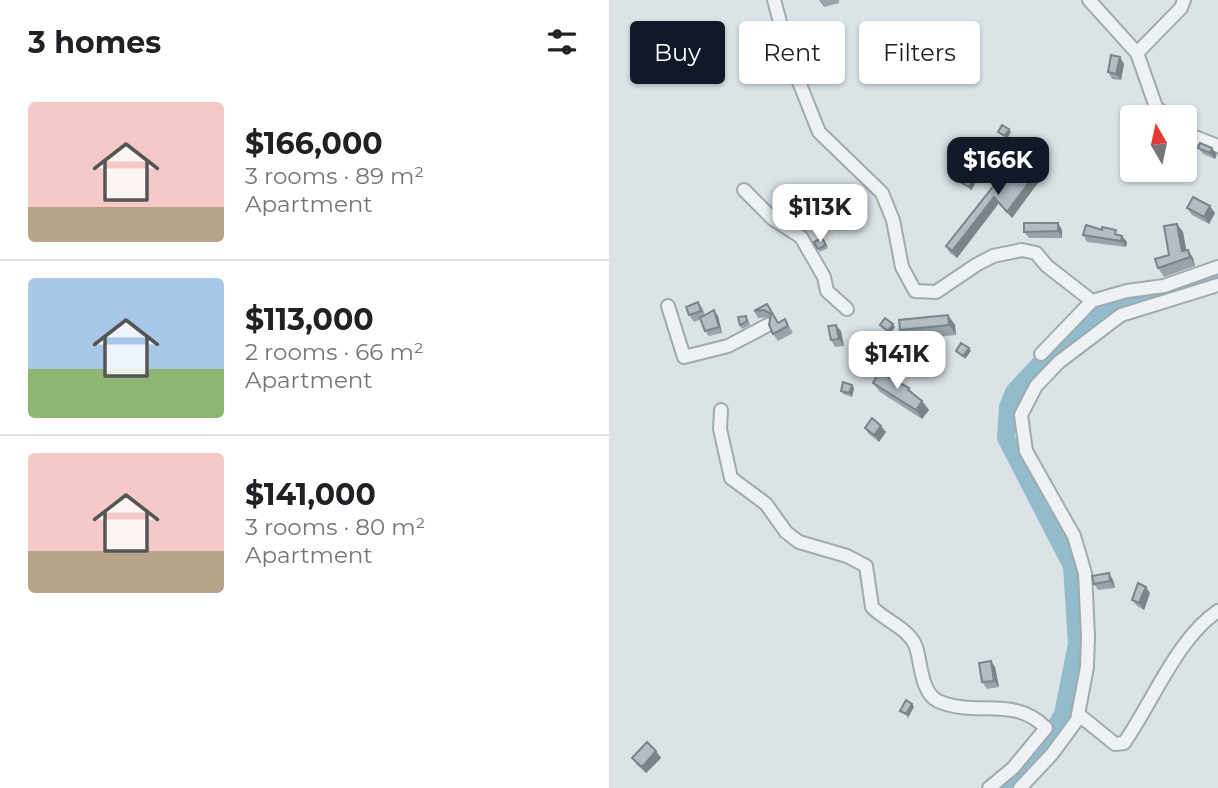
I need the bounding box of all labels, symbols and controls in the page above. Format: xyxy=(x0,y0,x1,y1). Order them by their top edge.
chip: Buy xyxy=(630,21,725,84)
chip: Rent xyxy=(739,21,845,84)
chip: Filters xyxy=(859,21,980,84)
icon: filters xyxy=(543,23,581,61)
text: 3 homes xyxy=(28,24,161,61)
north arrow xyxy=(1120,105,1197,182)
map controls xyxy=(1120,105,1197,182)
text: $166,000 xyxy=(245,125,383,162)
icon: home xyxy=(84,130,168,214)
pin: $166K xyxy=(949,138,1047,197)
text: $166K xyxy=(963,146,1033,174)
text: 3 rooms · 89 m² xyxy=(245,162,424,190)
pin: $113K xyxy=(771,184,869,244)
text: Apartment xyxy=(245,190,373,218)
text: $113K xyxy=(788,193,852,221)
text: $113,000 xyxy=(245,301,374,338)
icon: home xyxy=(84,306,168,390)
pin: $141K xyxy=(848,332,946,391)
text: 2 rooms · 66 m² xyxy=(245,338,424,366)
text: $141K xyxy=(865,340,929,368)
text: Apartment xyxy=(245,366,373,394)
text: $141,000 xyxy=(245,476,376,513)
icon: home xyxy=(84,481,168,565)
text: 3 rooms · 80 m² xyxy=(245,513,425,541)
text: Apartment xyxy=(245,541,373,569)

